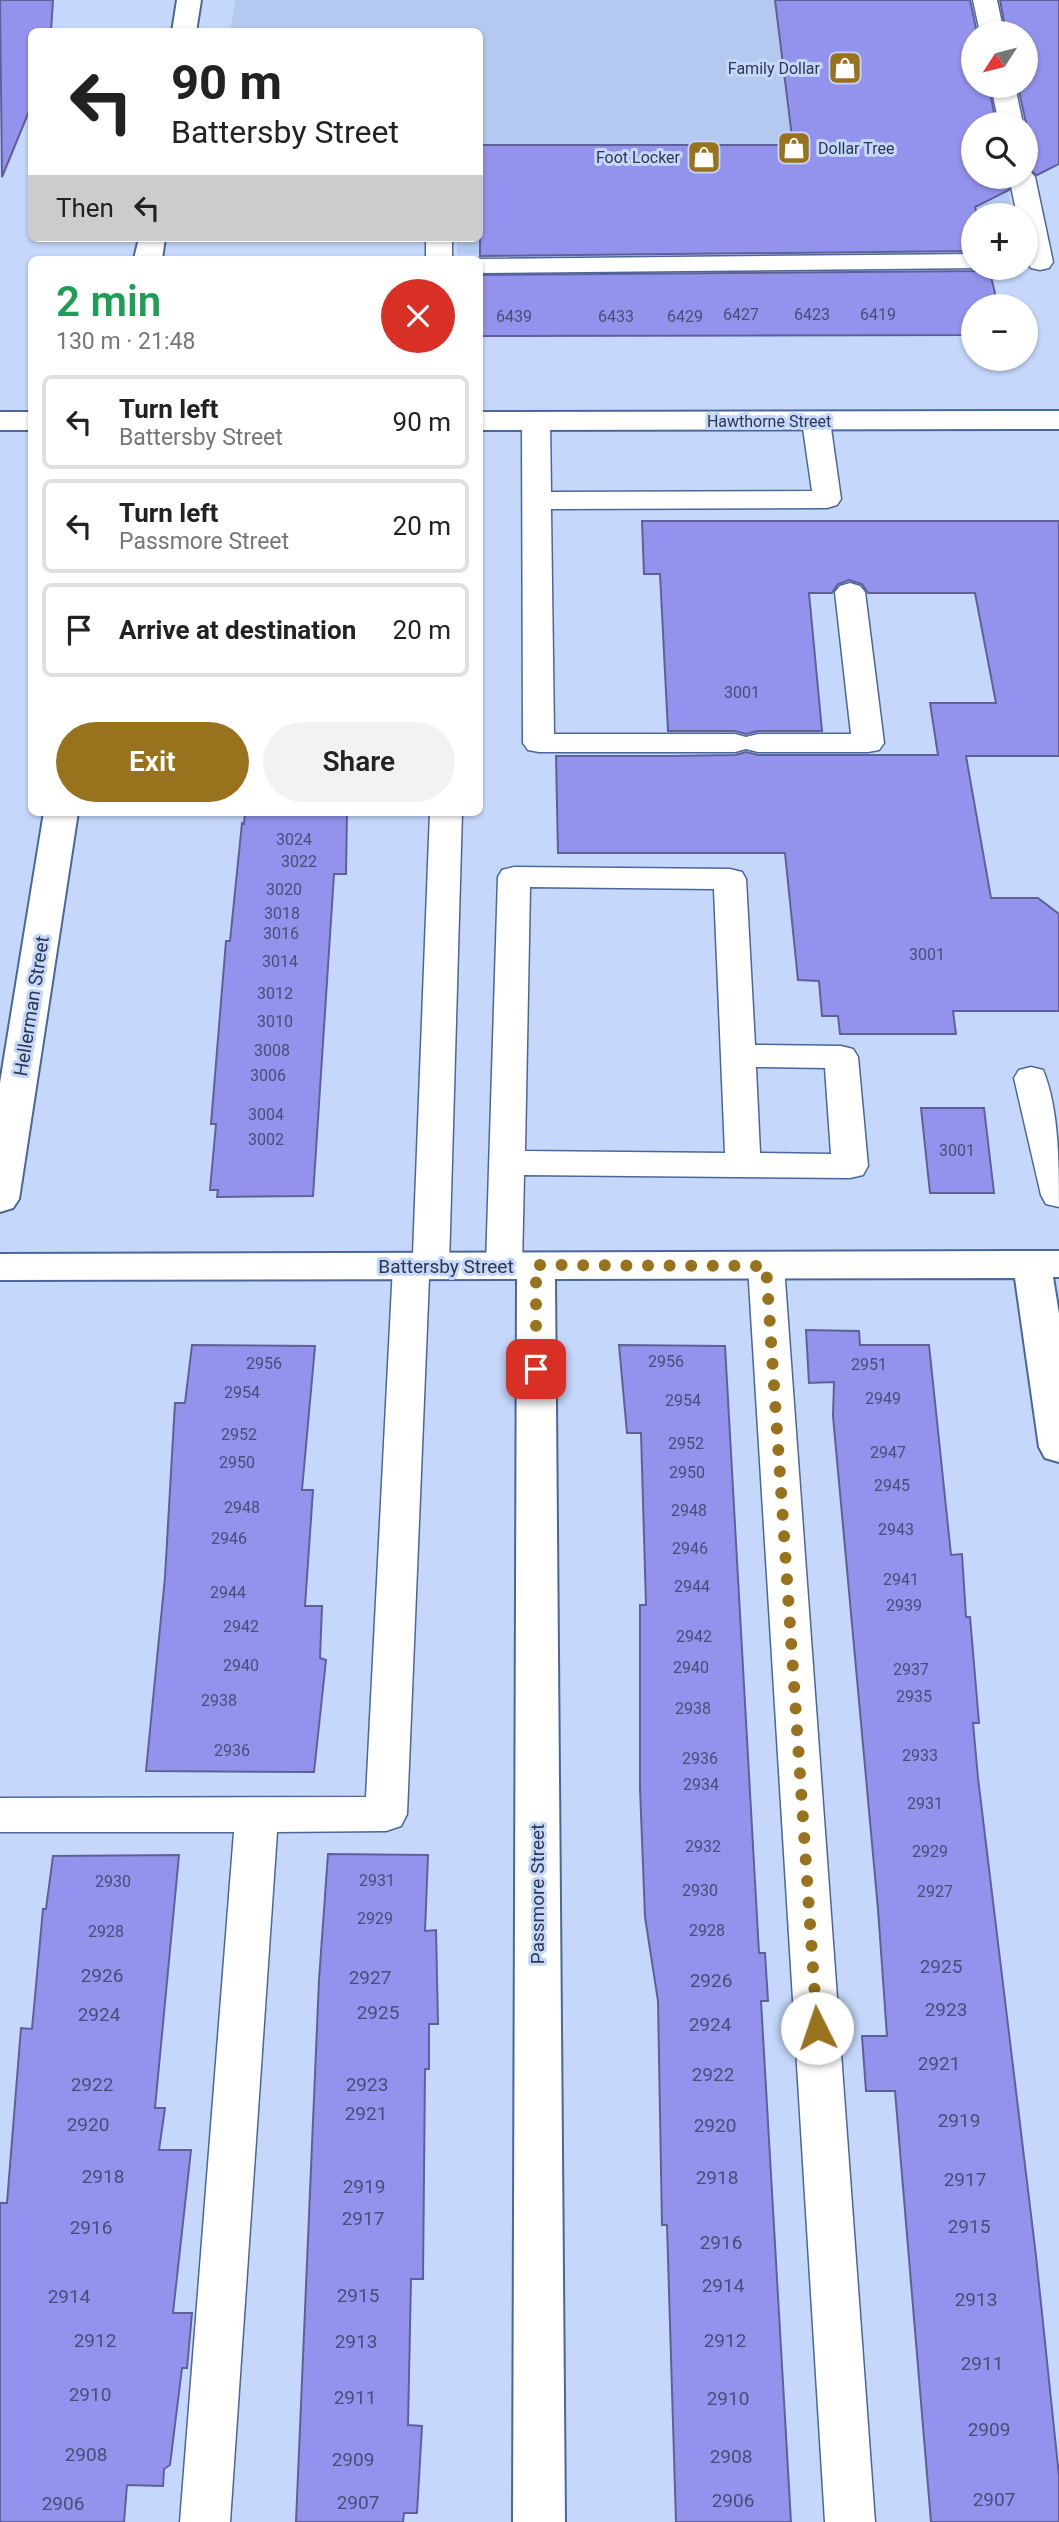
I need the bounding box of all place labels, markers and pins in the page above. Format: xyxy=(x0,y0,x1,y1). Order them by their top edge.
shop icon: Family Dollar xyxy=(826,49,864,87)
place label: Family Dollar xyxy=(728,59,821,78)
shop icon: Dollar Tree xyxy=(775,129,813,167)
shop icon: Foot Locker xyxy=(685,138,723,176)
place label: Dollar Tree xyxy=(818,139,894,158)
place label: Foot Locker xyxy=(596,148,681,167)
pin xyxy=(506,1339,566,1399)

